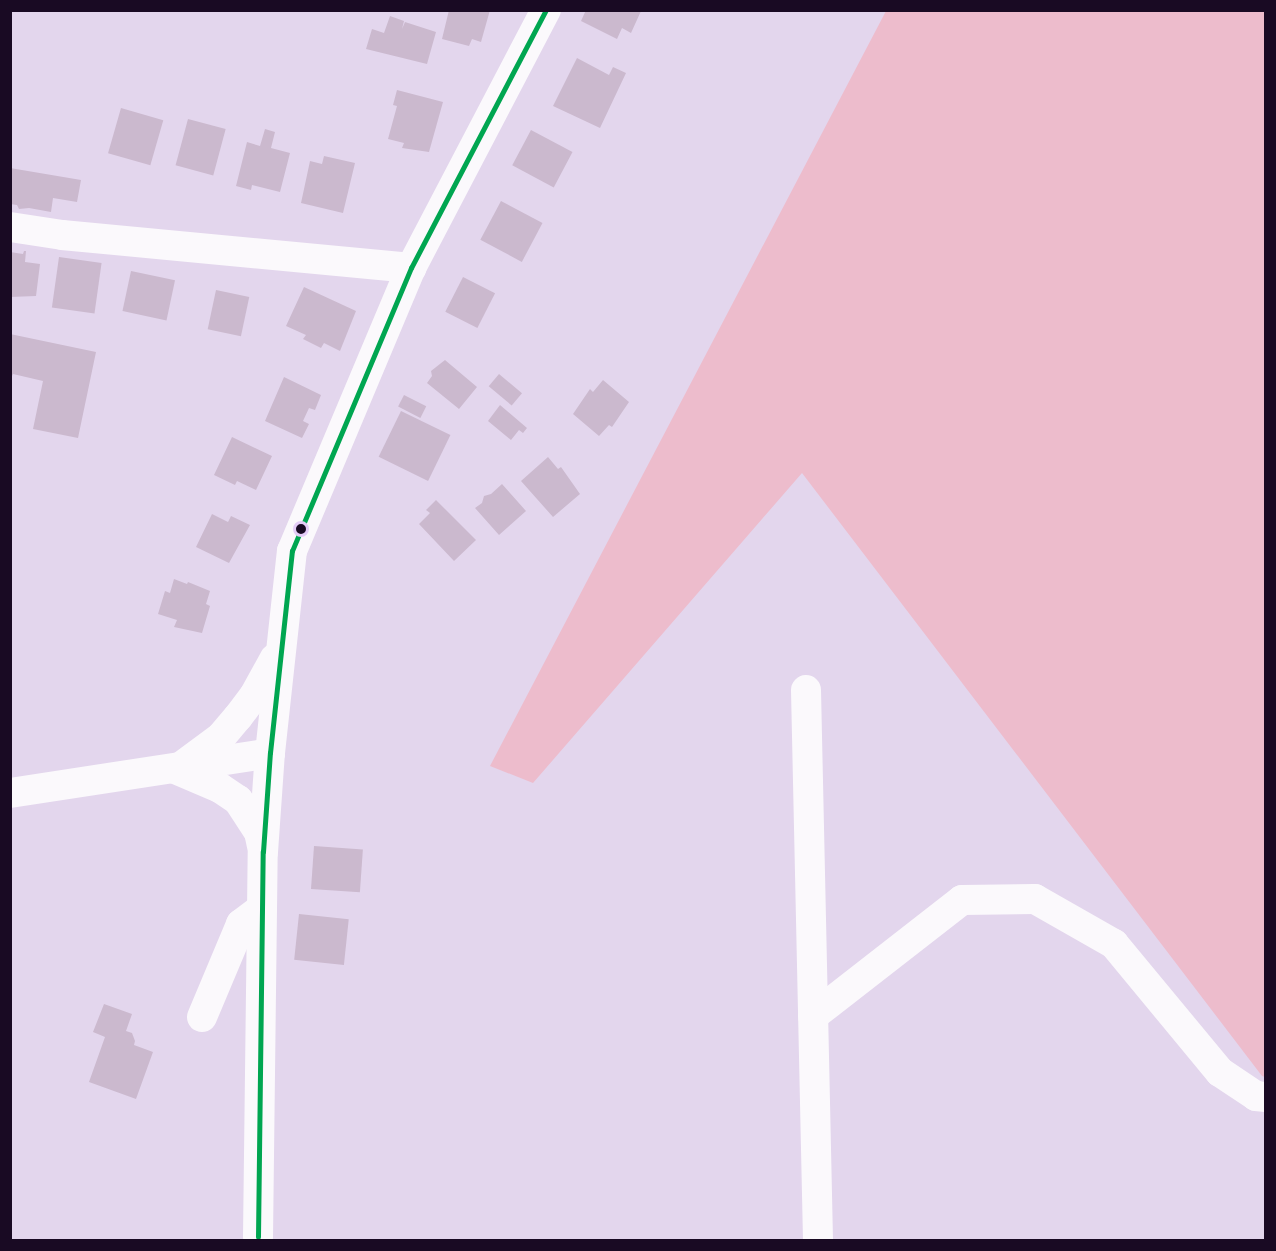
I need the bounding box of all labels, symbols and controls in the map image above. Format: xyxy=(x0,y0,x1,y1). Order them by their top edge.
unlabelled marker xyxy=(295,523,307,535)

